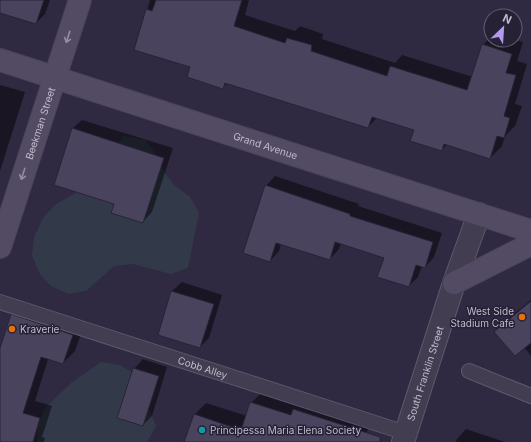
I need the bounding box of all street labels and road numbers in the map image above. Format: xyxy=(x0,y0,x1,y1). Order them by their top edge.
street label: Beekman Street xyxy=(23,85,58,161)
street label: Grand Avenue xyxy=(232,130,299,162)
street label: South Franklin Street xyxy=(404,324,446,422)
street label: Cobb Alley xyxy=(176,354,229,381)

